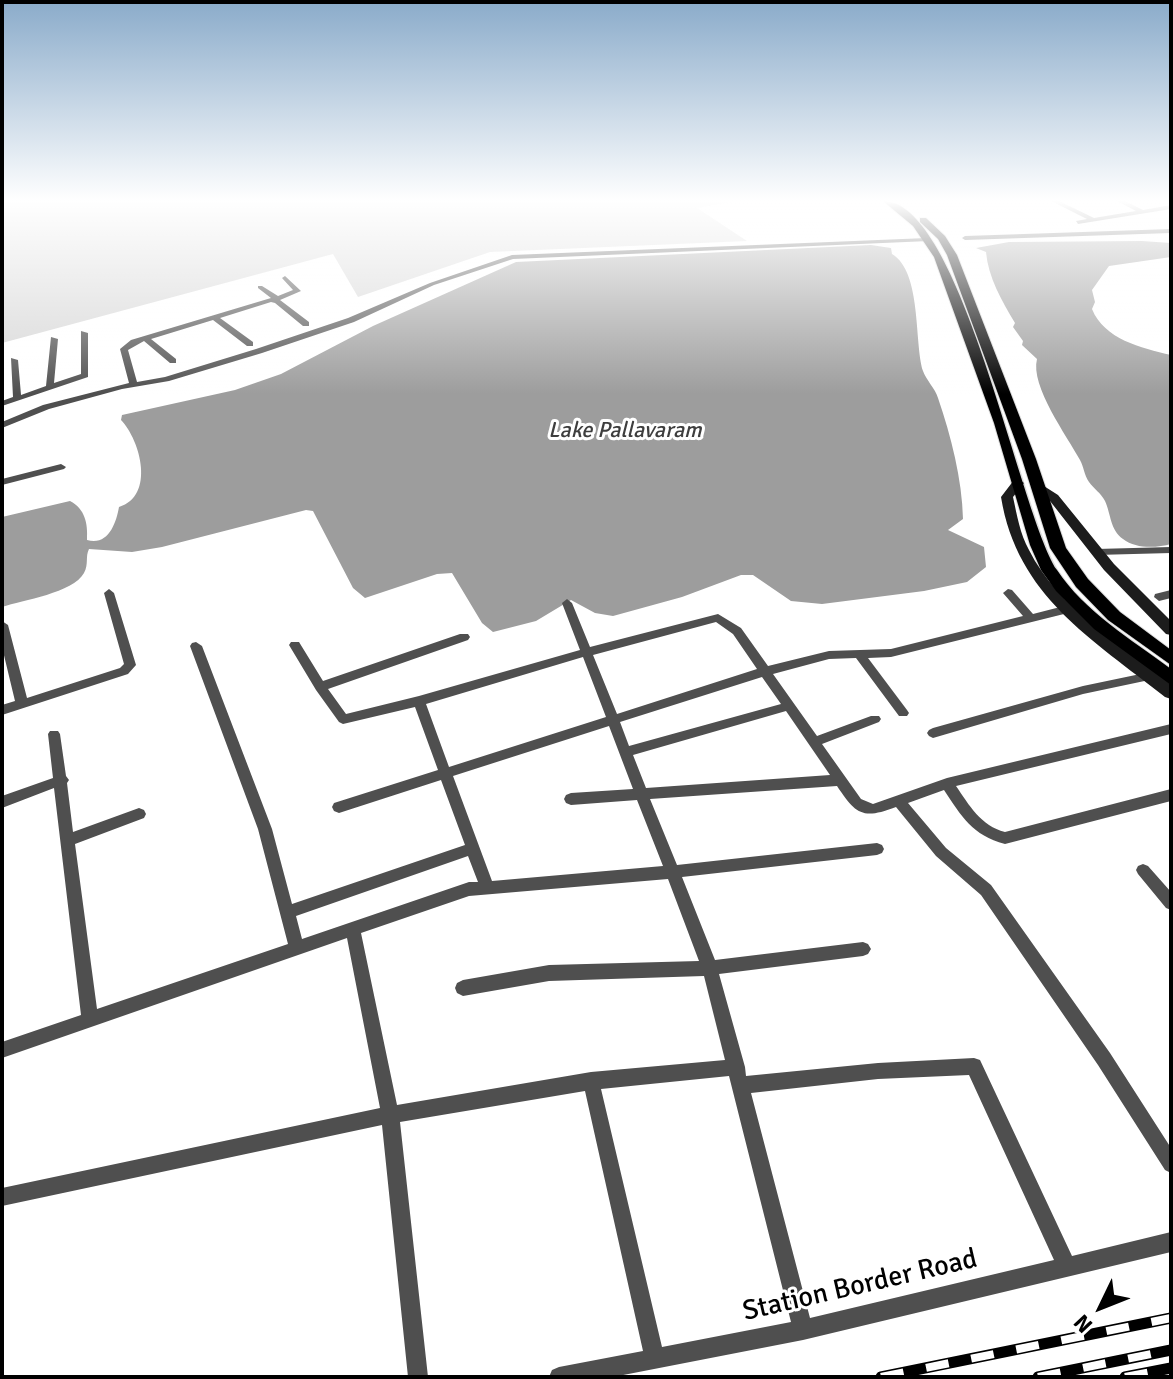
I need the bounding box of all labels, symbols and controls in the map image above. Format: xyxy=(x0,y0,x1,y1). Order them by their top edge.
water label: Lake Pallavaram xyxy=(548,418,702,444)
street label: Station Border Road xyxy=(739,1243,981,1329)
north arrow xyxy=(1061,1267,1141,1347)
text: N xyxy=(1068,1309,1098,1339)

